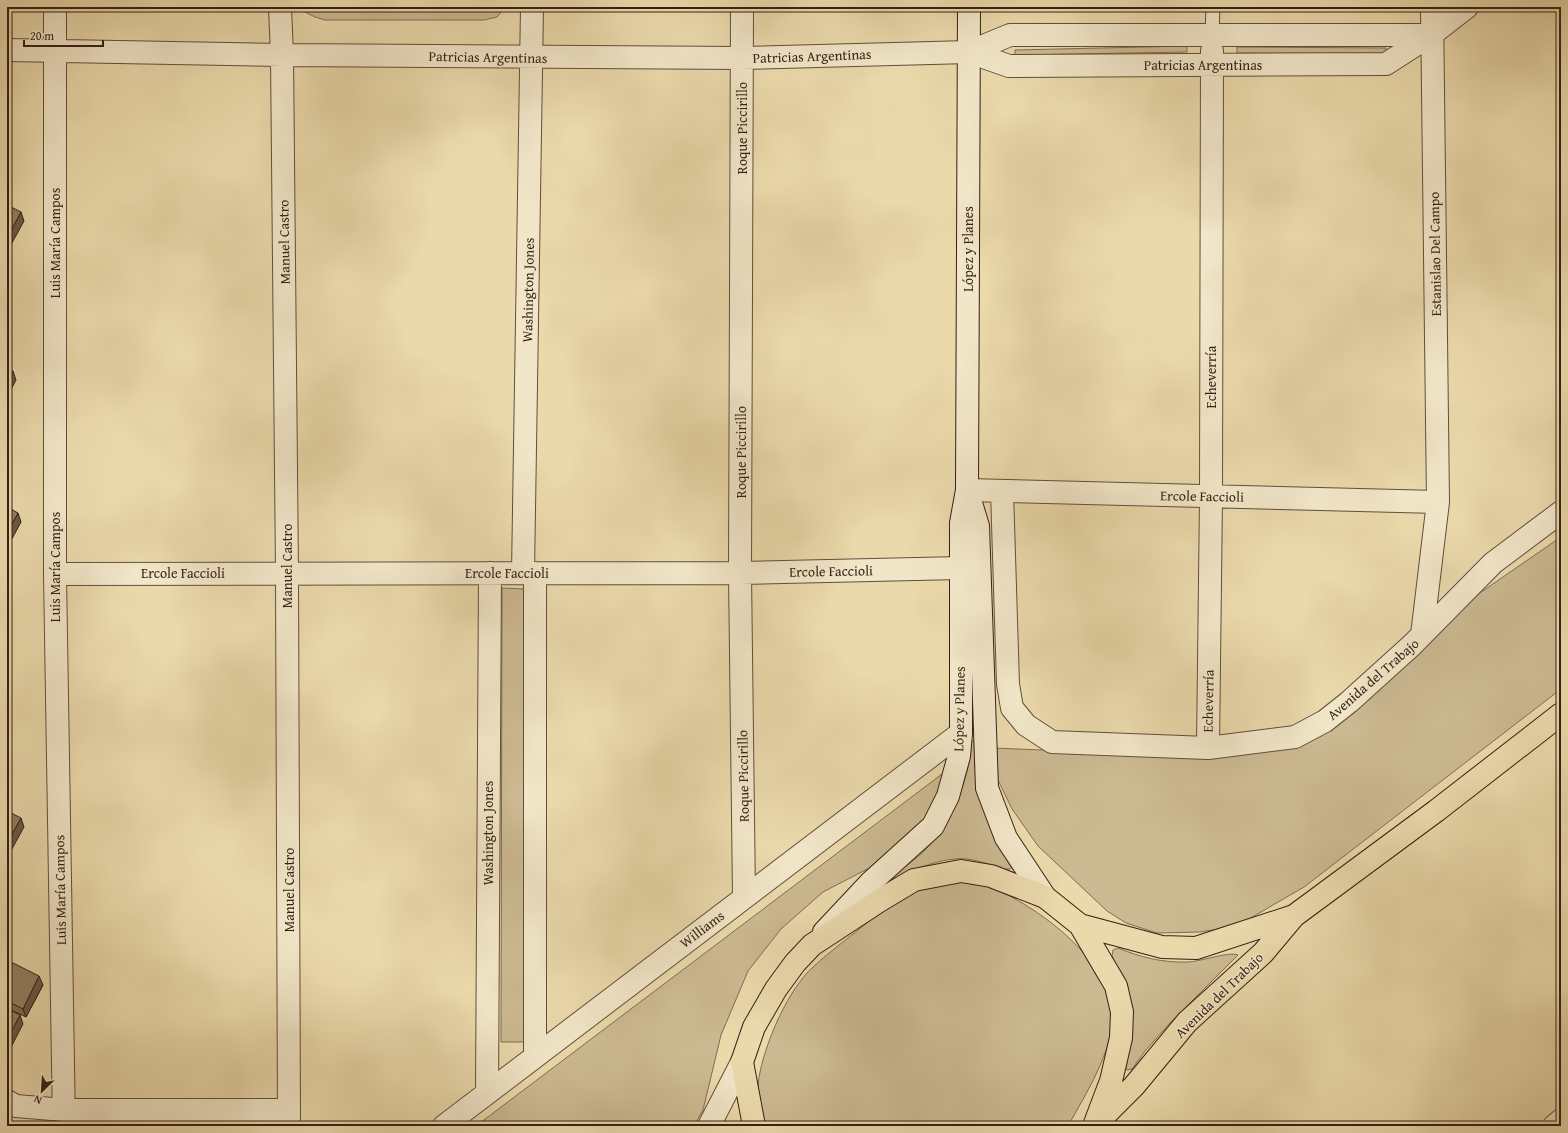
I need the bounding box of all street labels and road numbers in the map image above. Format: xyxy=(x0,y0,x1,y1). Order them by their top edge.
street label: Patricias Argentinas xyxy=(752,44,872,68)
street label: Patricias Argentinas xyxy=(428,46,548,68)
street label: Patricias Argentinas xyxy=(1144,55,1262,75)
street label: Roque Piccirillo xyxy=(732,82,752,174)
street label: Luis María Campos xyxy=(45,188,65,298)
street label: Estanislao Del Campo xyxy=(1424,191,1446,317)
street label: Manuel Castro xyxy=(273,200,295,284)
street label: López y Planes xyxy=(958,206,978,292)
street label: Washington Jones xyxy=(517,237,539,343)
street label: Echeverría xyxy=(1201,345,1221,408)
street label: Roque Piccirillo xyxy=(731,406,751,498)
street label: Ercole Faccioli xyxy=(1160,485,1244,507)
street label: Luis María Campos xyxy=(45,512,65,622)
street label: Manuel Castro xyxy=(277,524,297,608)
street label: Ercole Faccioli xyxy=(789,560,873,582)
street label: Ercole Faccioli xyxy=(141,563,225,583)
street label: Ercole Faccioli xyxy=(465,563,549,583)
street label: Avenida del Trabajo xyxy=(1323,633,1423,725)
street label: López y Planes xyxy=(948,666,970,752)
street label: Echeverría xyxy=(1197,669,1219,733)
street label: Roque Piccirillo xyxy=(732,730,754,822)
street label: Washington Jones xyxy=(478,781,498,885)
street label: Luis María Campos xyxy=(49,835,71,945)
street label: Manuel Castro xyxy=(279,848,299,932)
street label: Williams xyxy=(676,906,728,952)
street label: Avenida del Trabajo xyxy=(1170,948,1268,1042)

